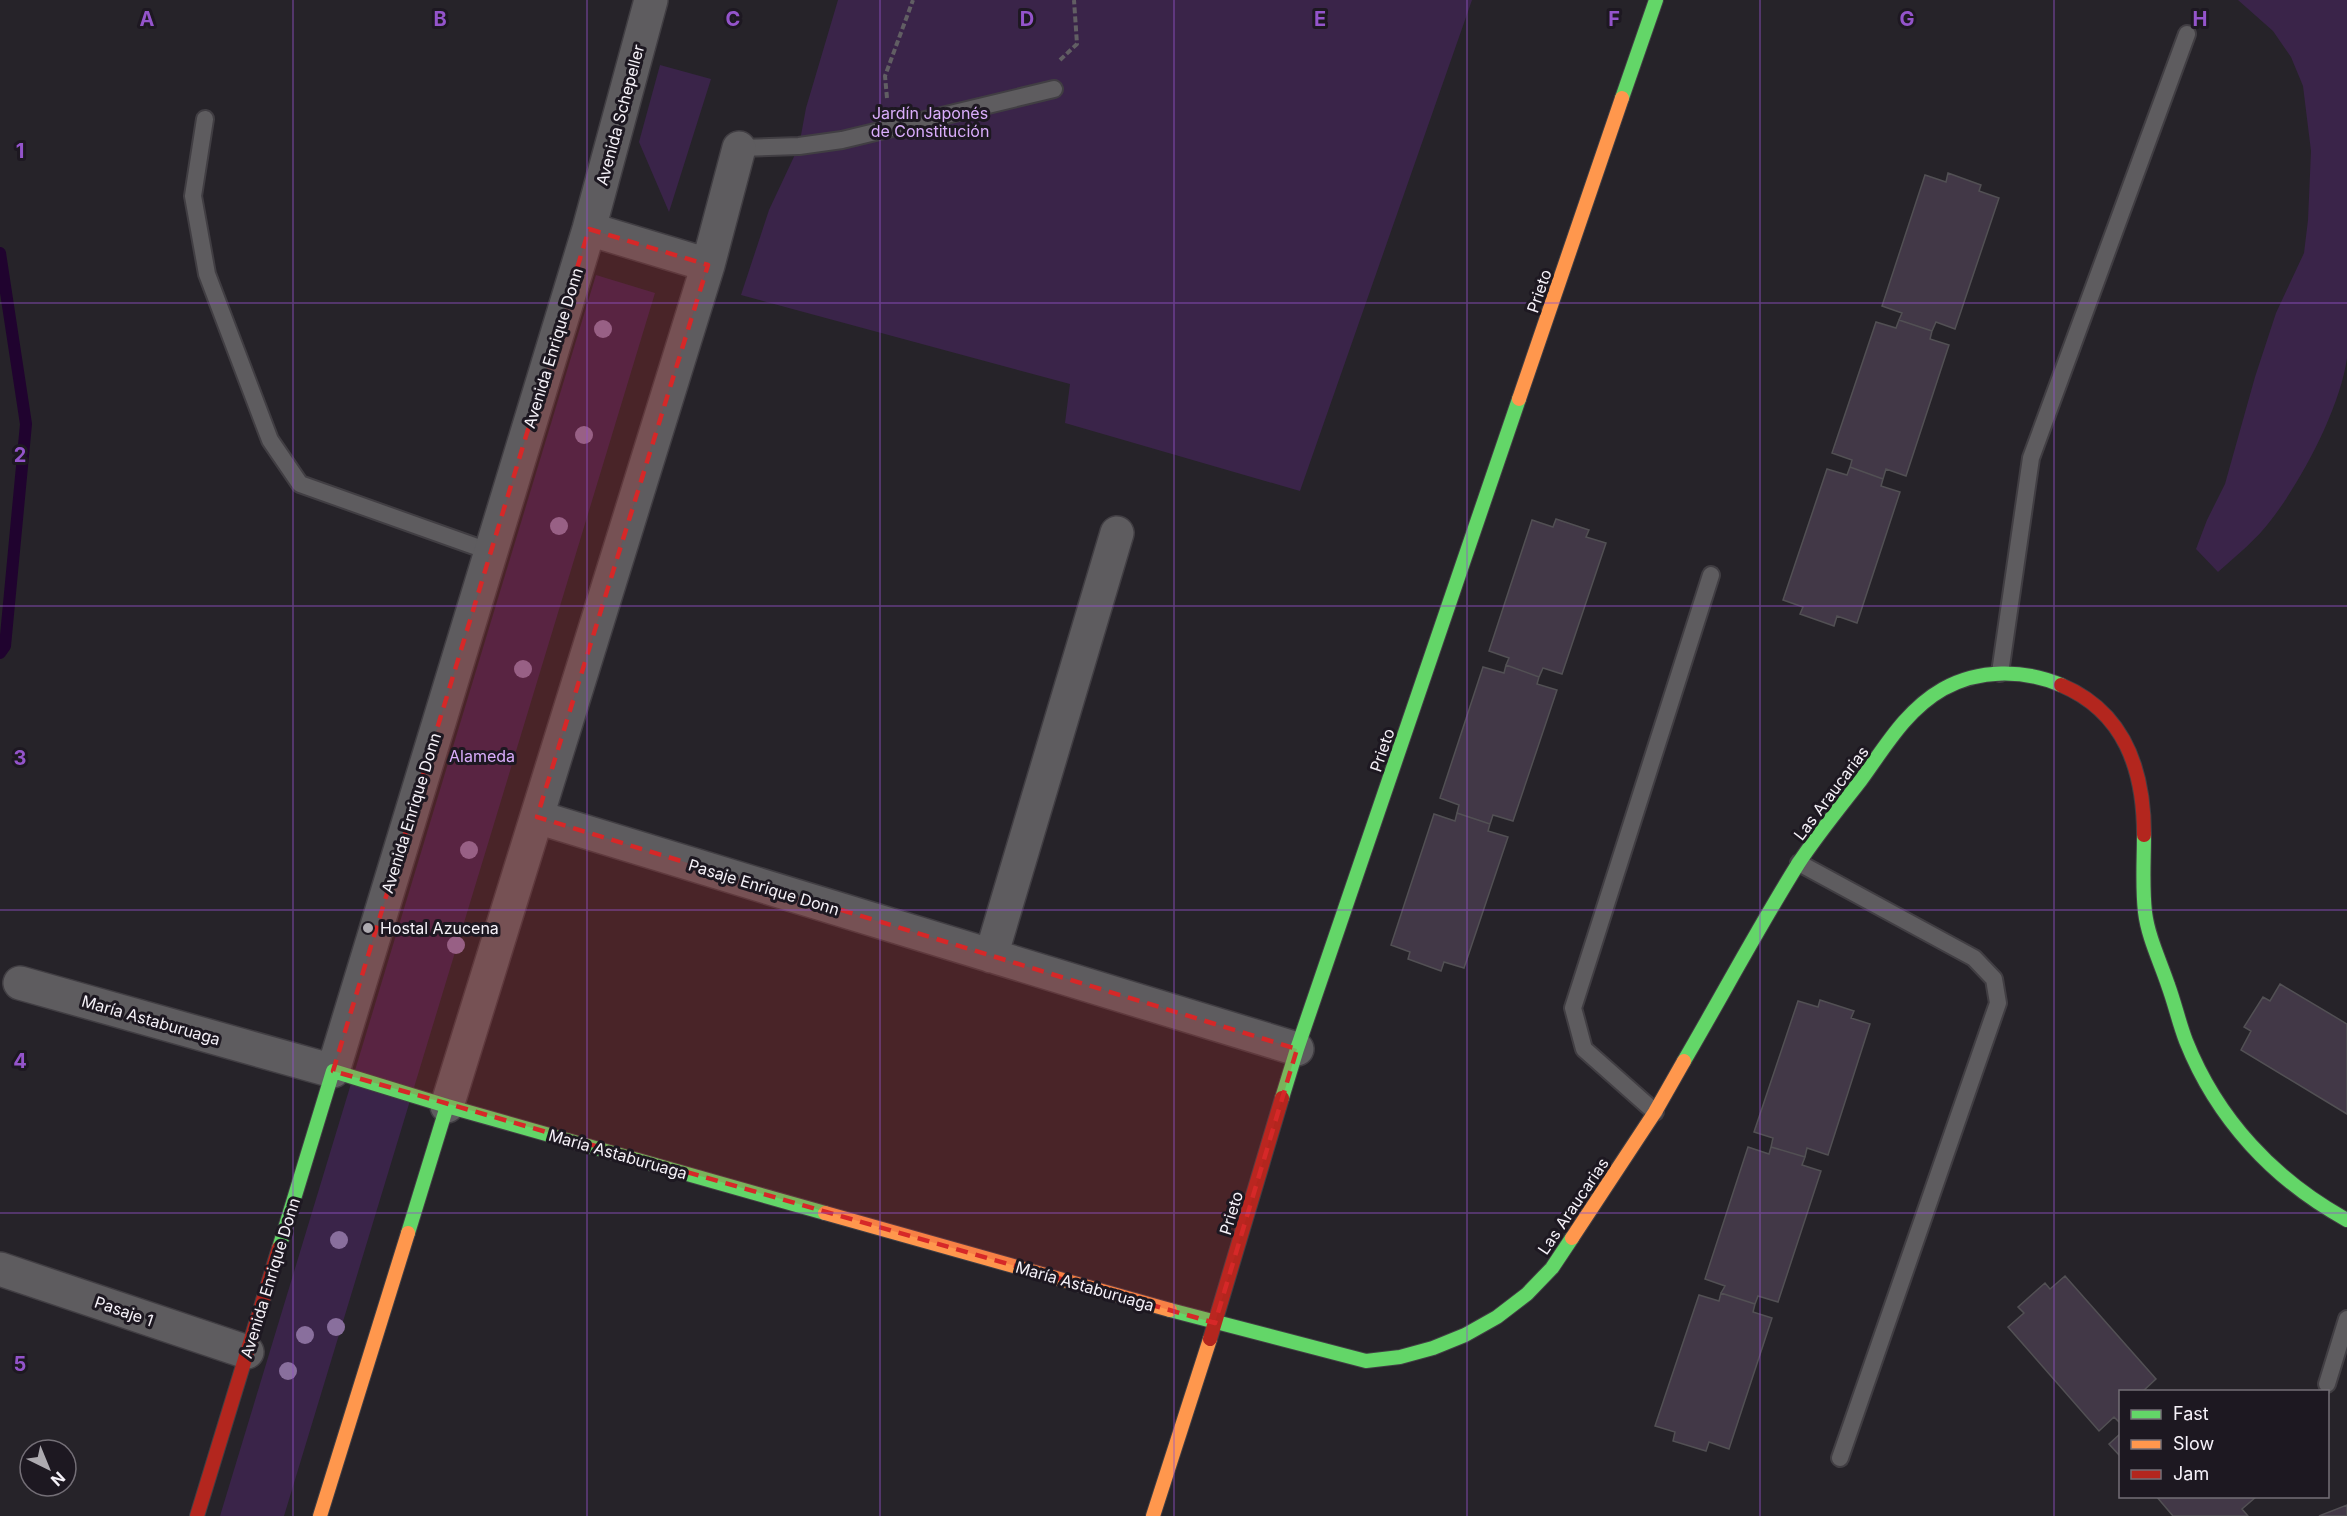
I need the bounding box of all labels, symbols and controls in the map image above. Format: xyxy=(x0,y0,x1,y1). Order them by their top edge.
text: A xyxy=(140,7,155,31)
text: B xyxy=(433,7,447,31)
text: C xyxy=(726,7,740,31)
text: D xyxy=(1020,7,1034,31)
text: E xyxy=(1314,7,1326,31)
text: F xyxy=(1608,7,1620,31)
text: G xyxy=(1899,7,1915,31)
text: H xyxy=(2193,7,2207,31)
street label: Avenida Schepeller xyxy=(592,42,648,188)
park label: Jardín Japonés de Constitución xyxy=(871,103,989,141)
text: 1 xyxy=(16,139,24,163)
street label: Avenida Enrique Donn xyxy=(519,265,587,431)
street label: Prieto xyxy=(1522,267,1556,315)
text: 2 xyxy=(14,443,26,467)
street label: Prieto xyxy=(1365,726,1399,774)
street label: Avenida Enrique Donn xyxy=(377,730,445,896)
street label: Las Araucarias xyxy=(1789,742,1873,844)
text: 3 xyxy=(14,746,26,770)
park label: Alameda xyxy=(449,746,515,766)
street label: Pasaje Enrique Donn xyxy=(686,855,842,919)
place label: Hostal Azucena xyxy=(380,918,499,938)
marker: Hostal Azucena xyxy=(361,921,375,935)
street label: María Astaburuaga xyxy=(79,991,223,1049)
text: 4 xyxy=(13,1049,27,1073)
street label: María Astaburuaga xyxy=(546,1125,690,1183)
street label: Las Araucarias xyxy=(1533,1154,1613,1258)
street label: Prieto xyxy=(1215,1189,1247,1237)
street label: Avenida Enrique Donn xyxy=(236,1195,304,1361)
street label: María Astaburuaga xyxy=(1013,1257,1157,1315)
street label: Pasaje 1 xyxy=(92,1292,156,1330)
text: 5 xyxy=(14,1352,26,1376)
legend xyxy=(2119,1390,2329,1498)
text: Fast xyxy=(2173,1403,2209,1424)
text: Slow xyxy=(2173,1433,2214,1454)
north arrow xyxy=(18,1438,78,1498)
text: Jam xyxy=(2173,1463,2209,1484)
text: N xyxy=(47,1467,70,1490)

